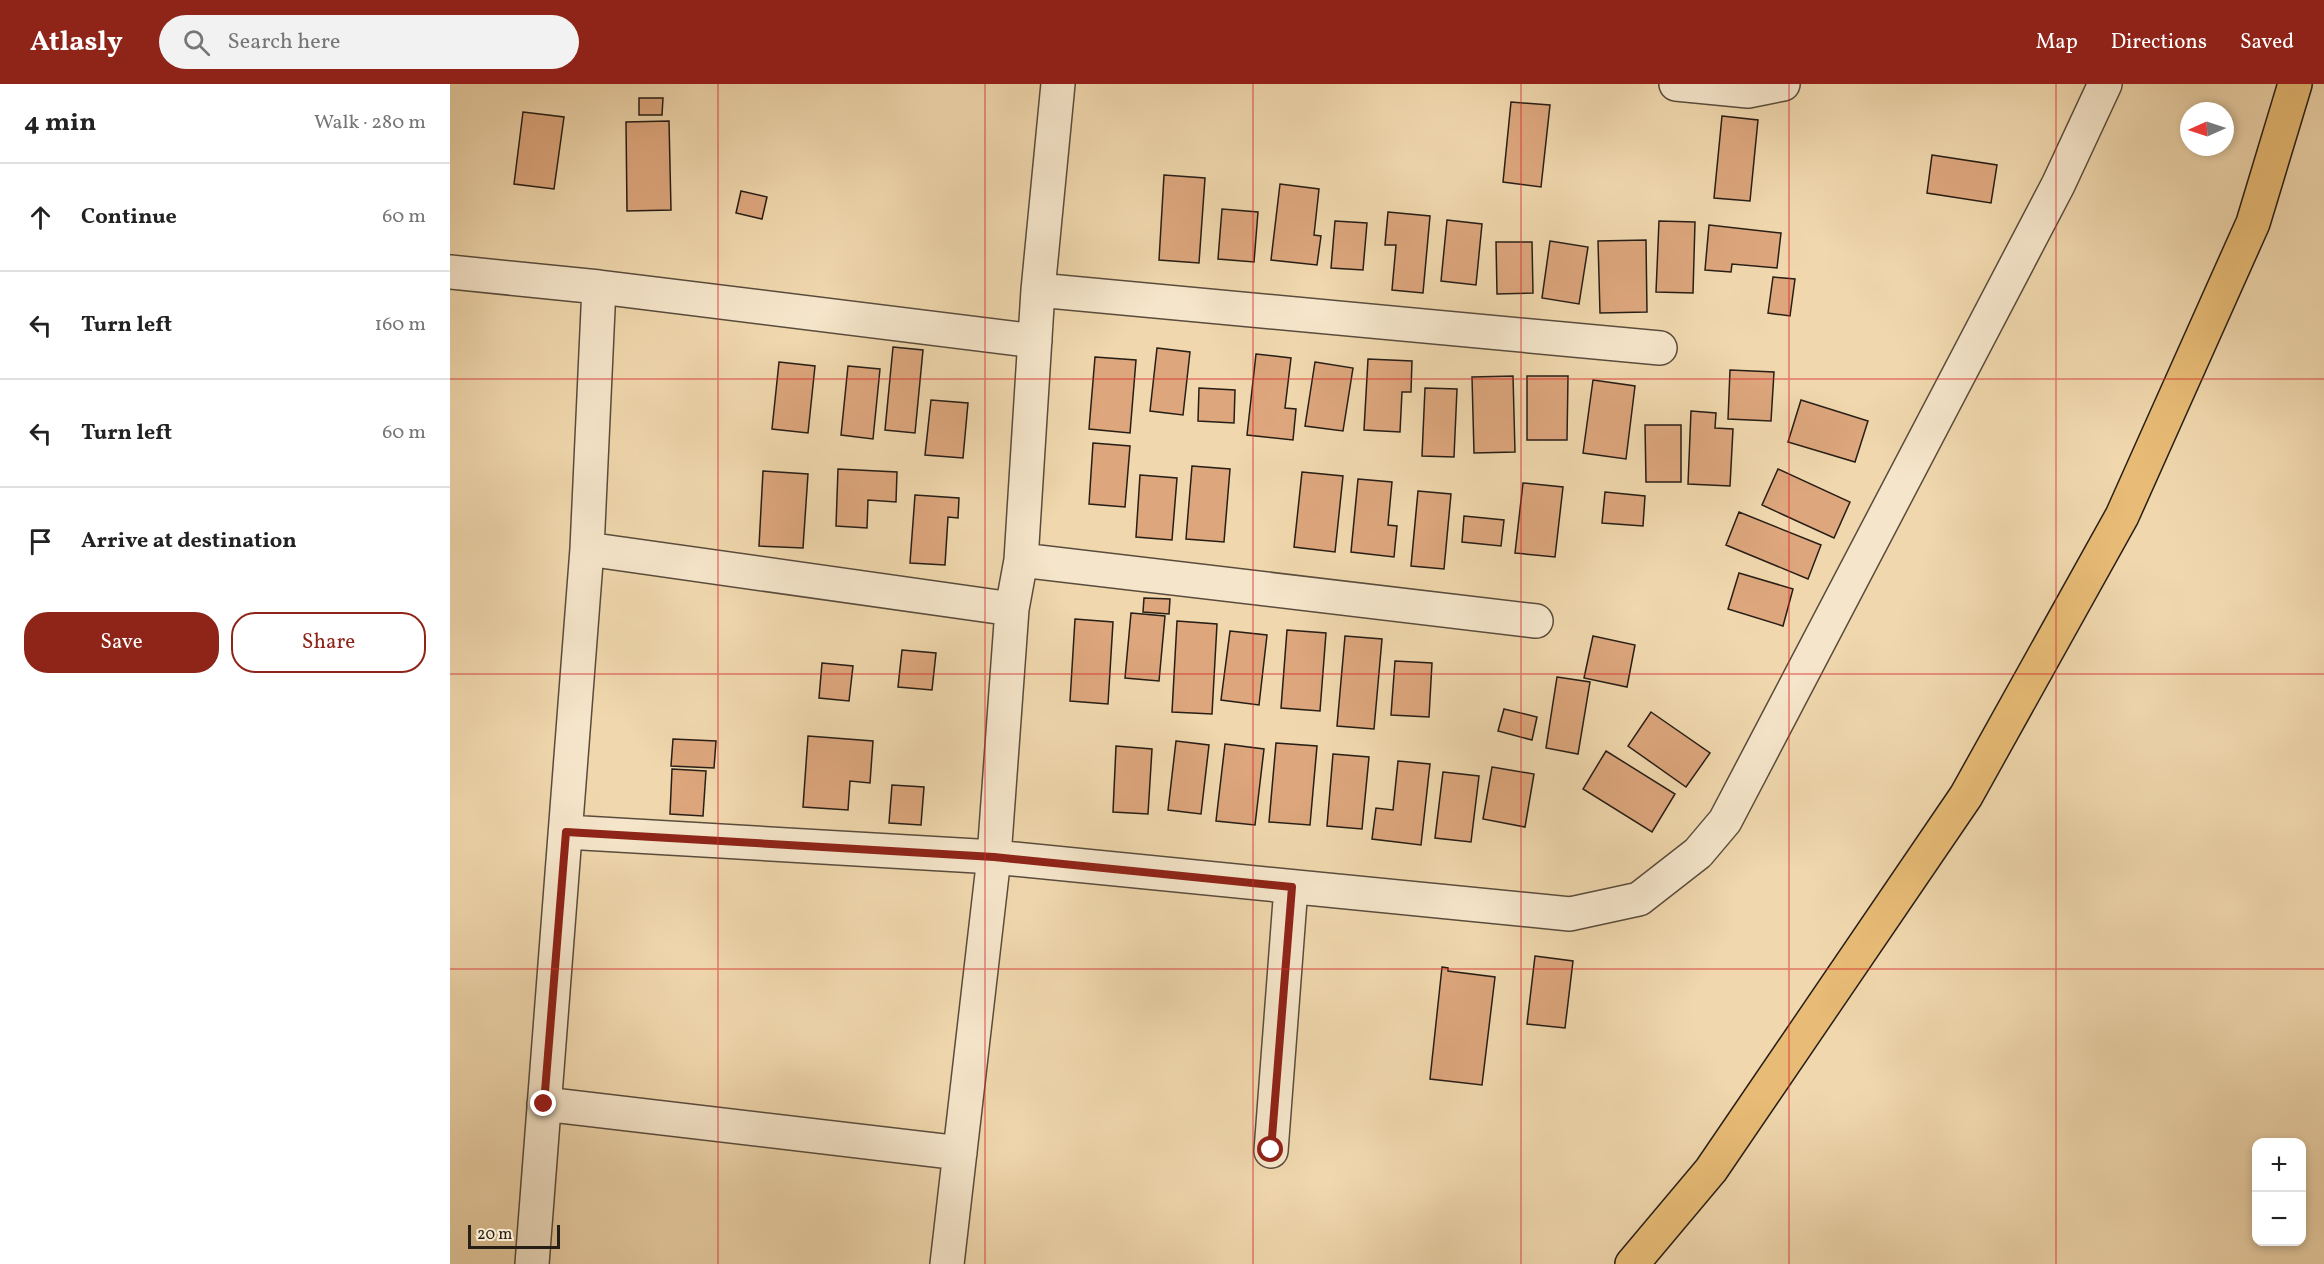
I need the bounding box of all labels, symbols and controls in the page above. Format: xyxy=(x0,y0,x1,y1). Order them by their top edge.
search box xyxy=(159,15,579,69)
text: Atlasly xyxy=(30,23,123,62)
icon: search xyxy=(180,26,213,59)
text: Search here xyxy=(228,27,340,58)
text: Map xyxy=(2036,28,2078,57)
text: Directions xyxy=(2111,28,2207,57)
text: Saved xyxy=(2240,28,2294,57)
north arrow xyxy=(2180,102,2234,156)
text: 4 min xyxy=(24,105,96,141)
text: Walk · 280 m xyxy=(314,109,426,137)
icon: ahead xyxy=(24,201,57,234)
text: Continue xyxy=(81,202,177,233)
text: 60 m xyxy=(382,203,426,231)
icon: left xyxy=(24,309,57,342)
text: Turn left xyxy=(81,310,172,341)
text: 160 m xyxy=(374,311,426,339)
icon: left xyxy=(24,417,57,450)
text: Turn left xyxy=(81,418,172,449)
text: 60 m xyxy=(382,419,426,447)
icon: arrive xyxy=(24,525,57,558)
text: Arrive at destination xyxy=(81,526,297,557)
button: Save xyxy=(24,612,219,673)
button: Share xyxy=(231,612,426,673)
route end xyxy=(530,1090,556,1116)
route start xyxy=(1257,1136,1283,1162)
map controls xyxy=(2252,1138,2306,1246)
button: + xyxy=(2252,1138,2306,1192)
button: − xyxy=(2252,1192,2306,1246)
scale bar xyxy=(468,1222,560,1250)
text: 20 m xyxy=(477,1224,512,1246)

